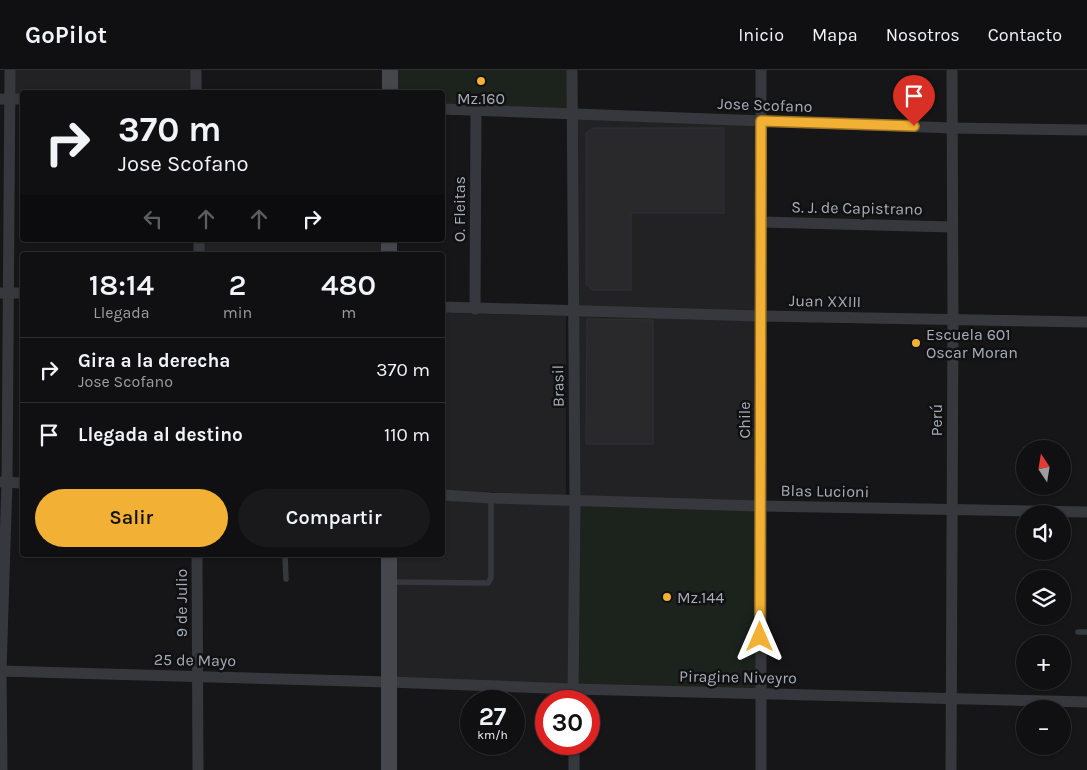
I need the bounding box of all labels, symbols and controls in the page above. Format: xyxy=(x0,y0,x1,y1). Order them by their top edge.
text: GoPilot xyxy=(25,21,107,49)
text: Inicio xyxy=(738,24,784,46)
text: Mapa xyxy=(812,24,858,46)
text: Nosotros xyxy=(886,24,960,46)
text: Contacto xyxy=(988,24,1062,46)
marker: Mz.160 xyxy=(475,75,487,87)
pin xyxy=(893,75,935,126)
icon: arrive xyxy=(900,82,928,110)
place label: Mz.160 xyxy=(457,89,505,108)
street label: Jose Scofano xyxy=(717,94,813,116)
text: 370 m xyxy=(118,109,221,150)
icon: right xyxy=(35,110,100,175)
text: Jose Scofano xyxy=(118,151,249,177)
street label: O. Fleitas xyxy=(450,176,469,242)
street label: S. J. de Capistrano xyxy=(791,197,923,219)
icon: left xyxy=(139,205,167,233)
icon: ahead xyxy=(192,205,220,233)
icon: ahead xyxy=(245,205,273,233)
icon: right xyxy=(298,205,326,233)
text: 18:14 xyxy=(89,267,154,303)
text: 2 xyxy=(229,267,247,303)
text: 480 xyxy=(321,267,376,303)
street label: Juan XXIII xyxy=(789,291,861,311)
text: Llegada xyxy=(93,303,150,322)
text: min xyxy=(223,303,252,322)
text: m xyxy=(341,303,356,322)
place label: Escuela 601 Oscar Moran xyxy=(926,325,1018,362)
marker: Escuela 601 Oscar Moran xyxy=(910,337,922,349)
text: Gira a la derecha xyxy=(78,350,230,372)
icon: right xyxy=(35,356,63,384)
text: 370 m xyxy=(376,359,430,381)
street label: Brasil xyxy=(548,365,568,407)
text: Jose Scofano xyxy=(78,372,173,391)
street label: Chile xyxy=(735,402,754,438)
street label: Perú xyxy=(927,404,946,436)
icon: arrive xyxy=(35,421,63,449)
text: Llegada al destino xyxy=(78,424,243,446)
text: 110 m xyxy=(384,424,430,446)
north arrow xyxy=(1016,440,1071,495)
map controls xyxy=(1016,440,1071,755)
street label: Blas Lucioni xyxy=(780,481,870,501)
button: Salir xyxy=(35,489,228,547)
button: Compartir xyxy=(238,489,430,547)
button: sound xyxy=(1016,505,1071,560)
street label: 9 de Julio xyxy=(172,569,191,637)
button: layers xyxy=(1016,570,1071,625)
place label: Mz.144 xyxy=(677,588,724,607)
marker: Mz.144 xyxy=(661,591,673,603)
position arrow xyxy=(733,610,785,662)
button: + xyxy=(1016,635,1071,690)
street label: 25 de Mayo xyxy=(154,650,236,670)
street label: Piragine Niveyro xyxy=(679,666,797,688)
speed limit sign: 30 xyxy=(535,690,600,755)
button: − xyxy=(1016,700,1071,755)
text: 27 xyxy=(479,702,506,731)
text: km/h xyxy=(477,728,508,742)

